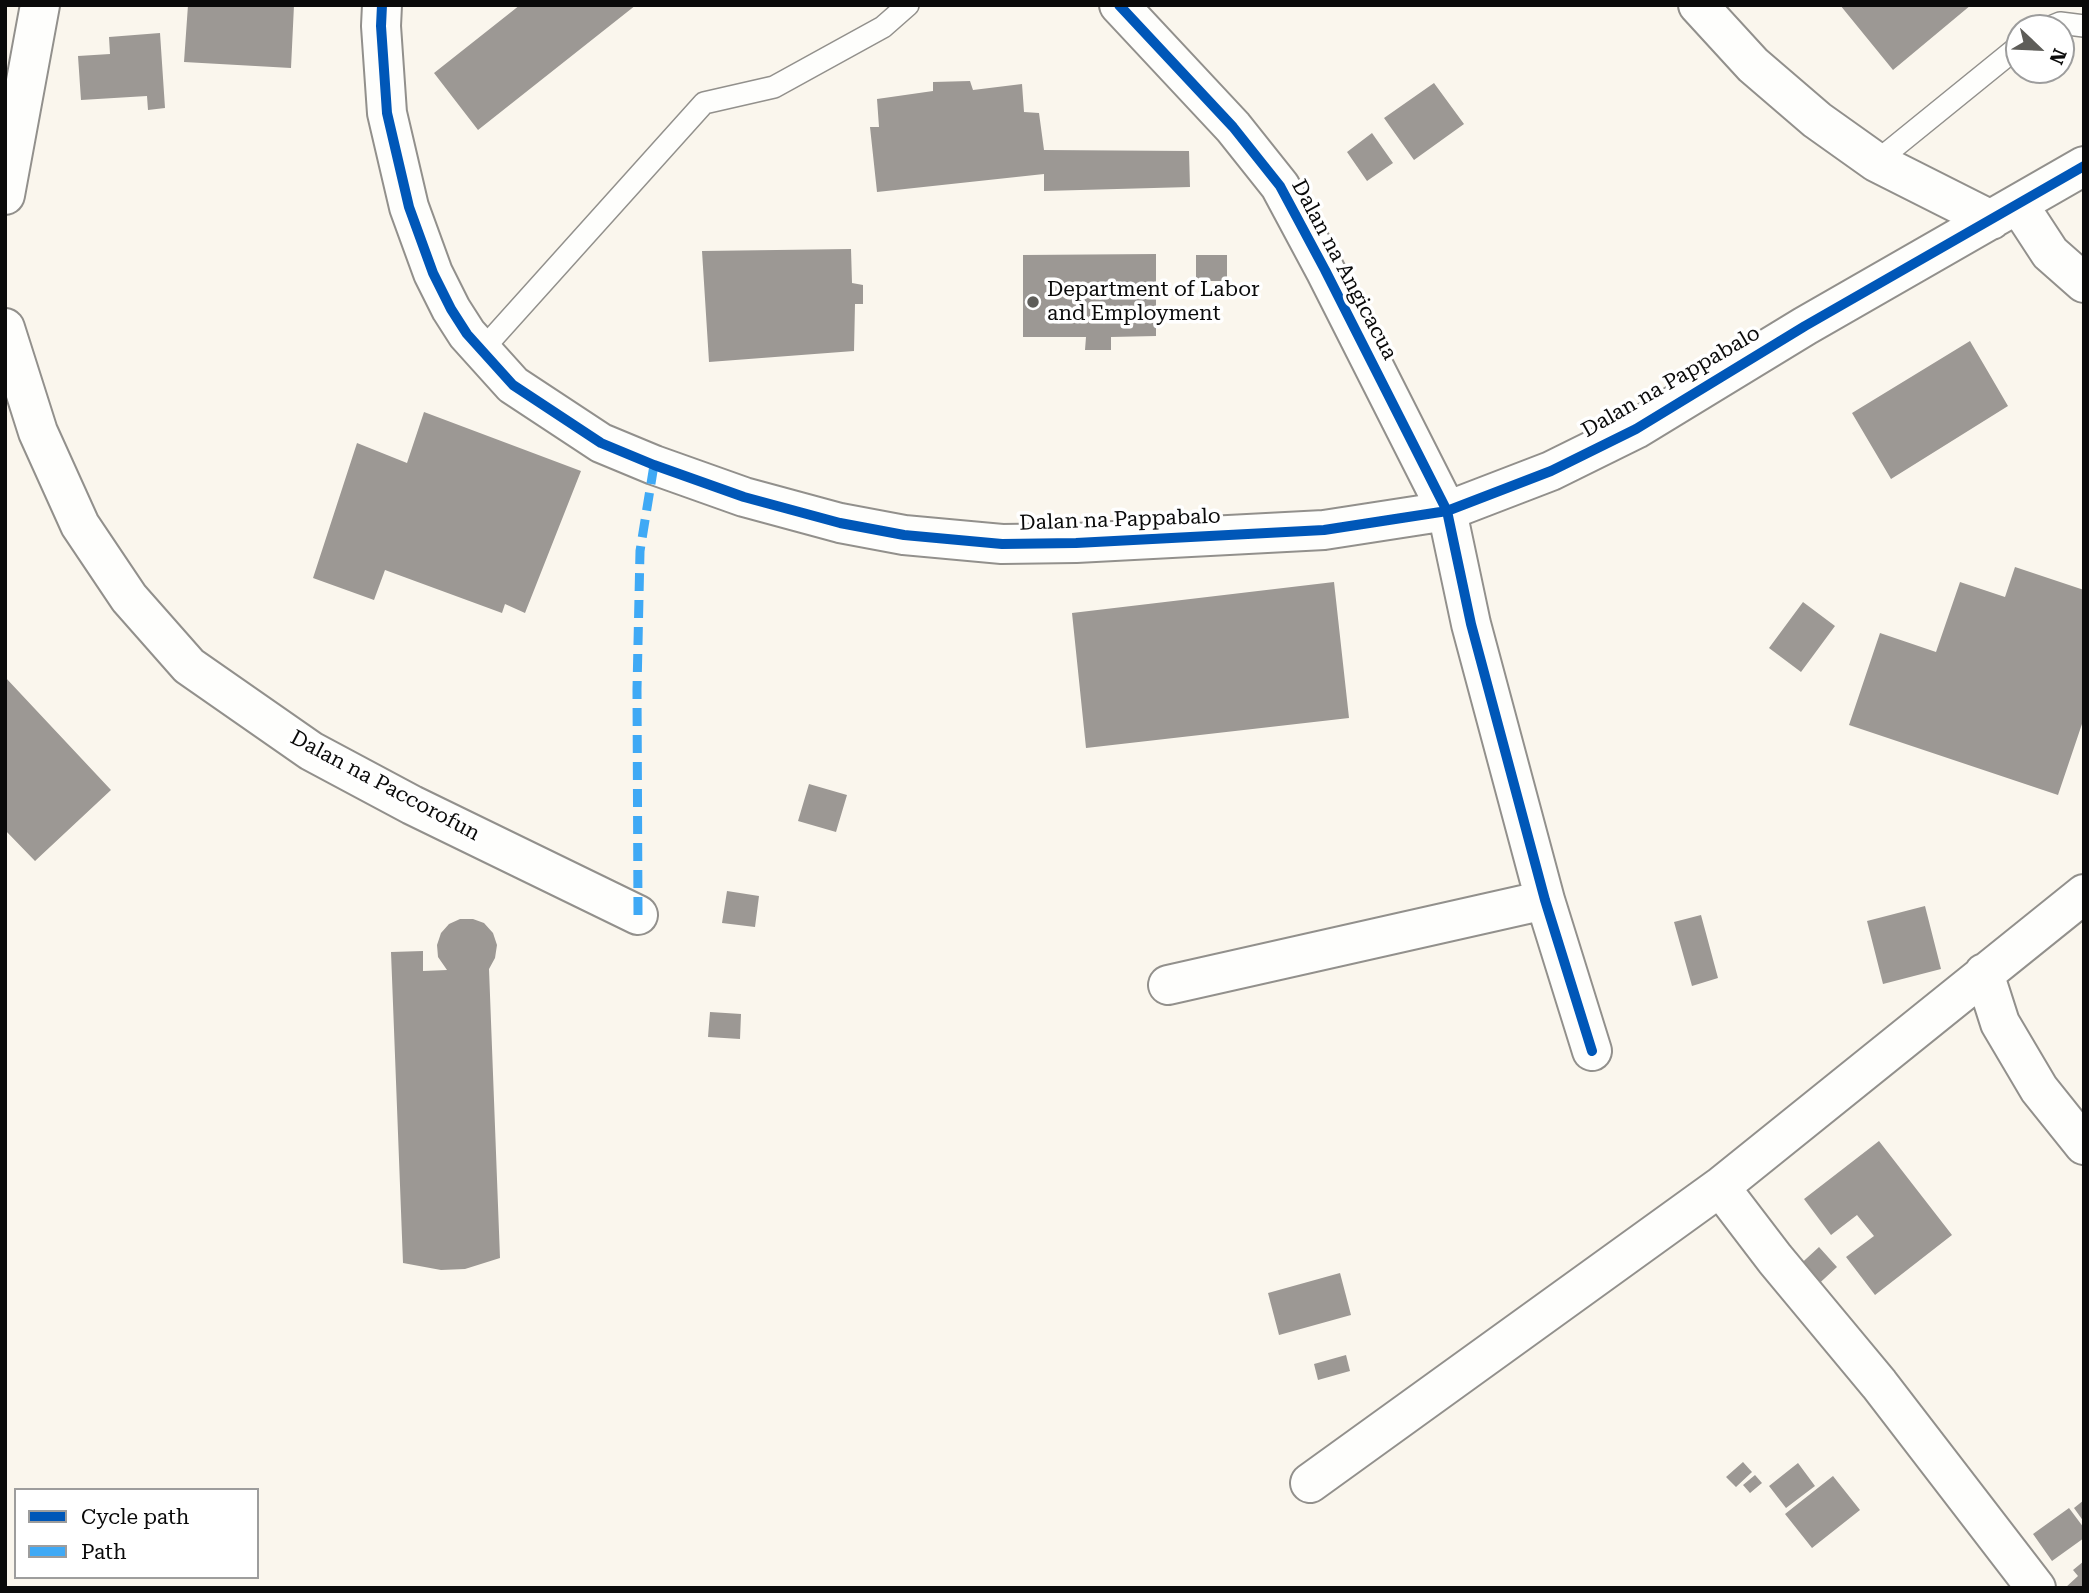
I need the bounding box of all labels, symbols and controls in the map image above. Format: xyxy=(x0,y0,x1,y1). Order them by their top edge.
north arrow xyxy=(2005,14,2075,84)
text: N xyxy=(2045,45,2071,68)
street label: Dalan na Angicacua xyxy=(1286,176,1402,364)
place label: Department of Labor and Employment xyxy=(1047,277,1260,327)
marker: Department of Labor and Employment xyxy=(1025,294,1041,310)
street label: Dalan na Pappabalo xyxy=(1577,321,1765,443)
street label: Dalan na Pappabalo xyxy=(1019,504,1221,536)
street label: Dalan na Paccorofun xyxy=(286,725,484,847)
legend xyxy=(14,1488,259,1579)
text: Cycle path xyxy=(81,1505,189,1529)
text: Path xyxy=(81,1540,127,1564)

